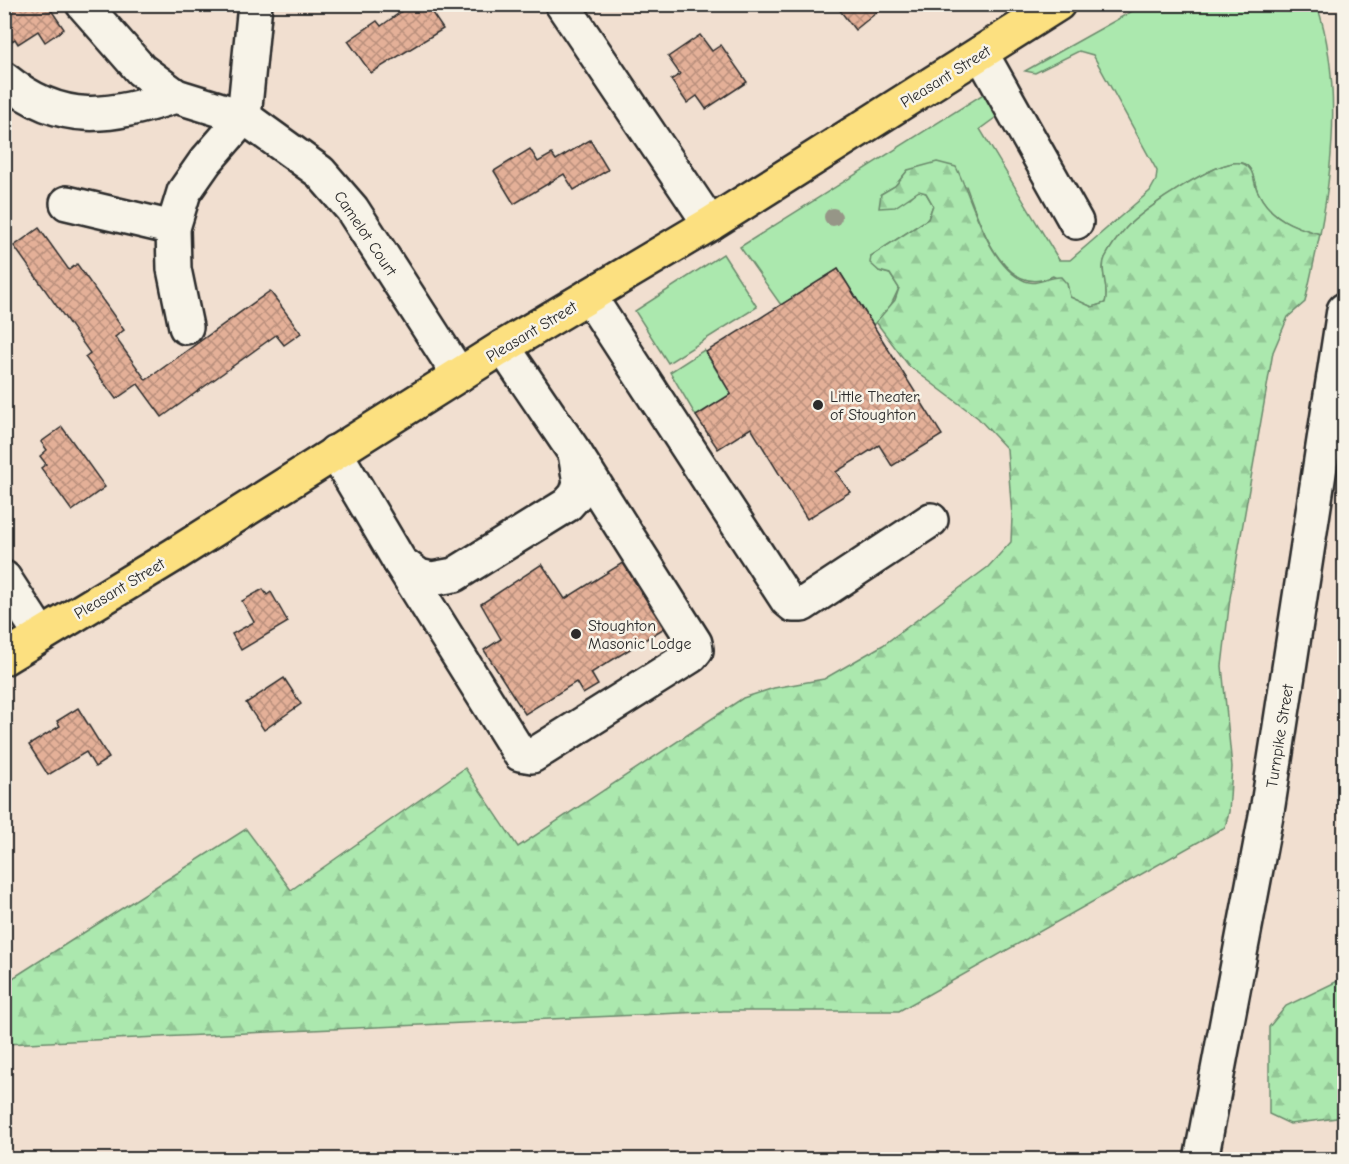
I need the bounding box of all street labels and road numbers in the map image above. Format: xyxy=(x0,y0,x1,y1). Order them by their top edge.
street label: Pleasant Street xyxy=(897,42,994,112)
street label: Camelot Court xyxy=(330,188,400,280)
street label: Pleasant Street xyxy=(483,298,580,366)
street label: Pleasant Street xyxy=(71,555,168,623)
street label: Turnpike Street xyxy=(1263,683,1297,789)

